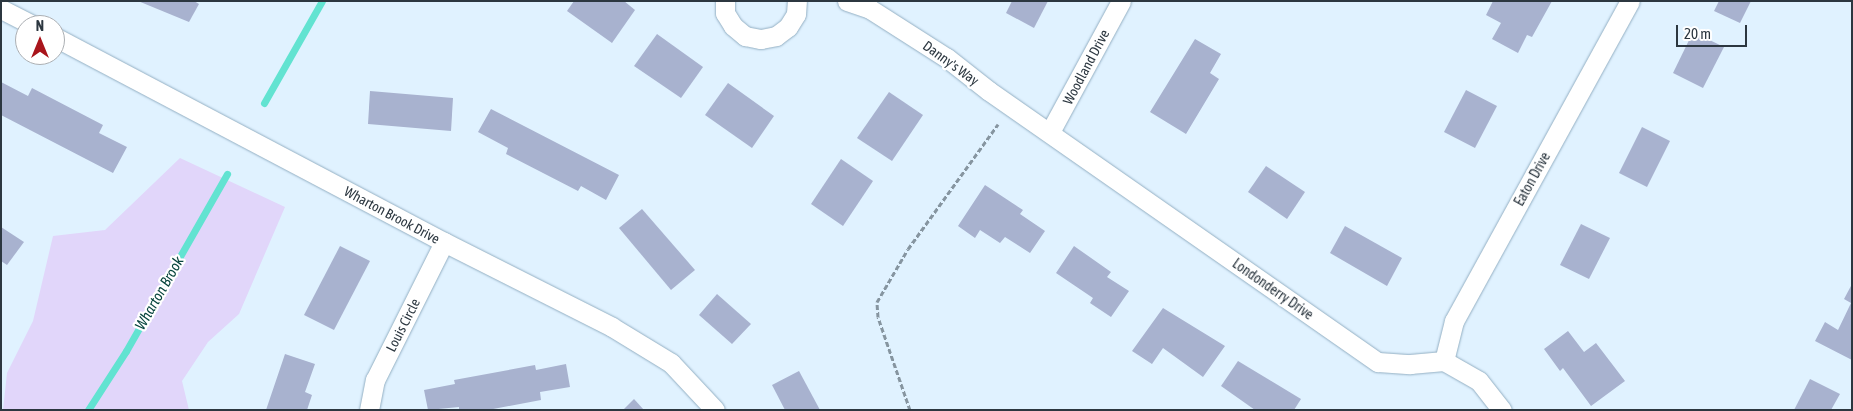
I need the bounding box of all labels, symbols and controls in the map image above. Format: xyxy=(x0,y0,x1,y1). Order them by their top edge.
north arrow xyxy=(15,15,65,65)
scale bar xyxy=(1678,15,1749,47)
text: N xyxy=(36,18,44,34)
text: 20 m xyxy=(1684,25,1711,42)
street label: Woodland Drive xyxy=(1059,27,1113,107)
street label: Danny's Way xyxy=(920,37,982,89)
street label: Eaton Drive xyxy=(1510,149,1554,209)
street label: Wharton Brook Drive xyxy=(341,183,443,247)
water label: Wharton Brook xyxy=(131,253,187,333)
street label: Londonderry Drive xyxy=(1229,255,1317,323)
street label: Louis Circle xyxy=(382,296,424,354)

